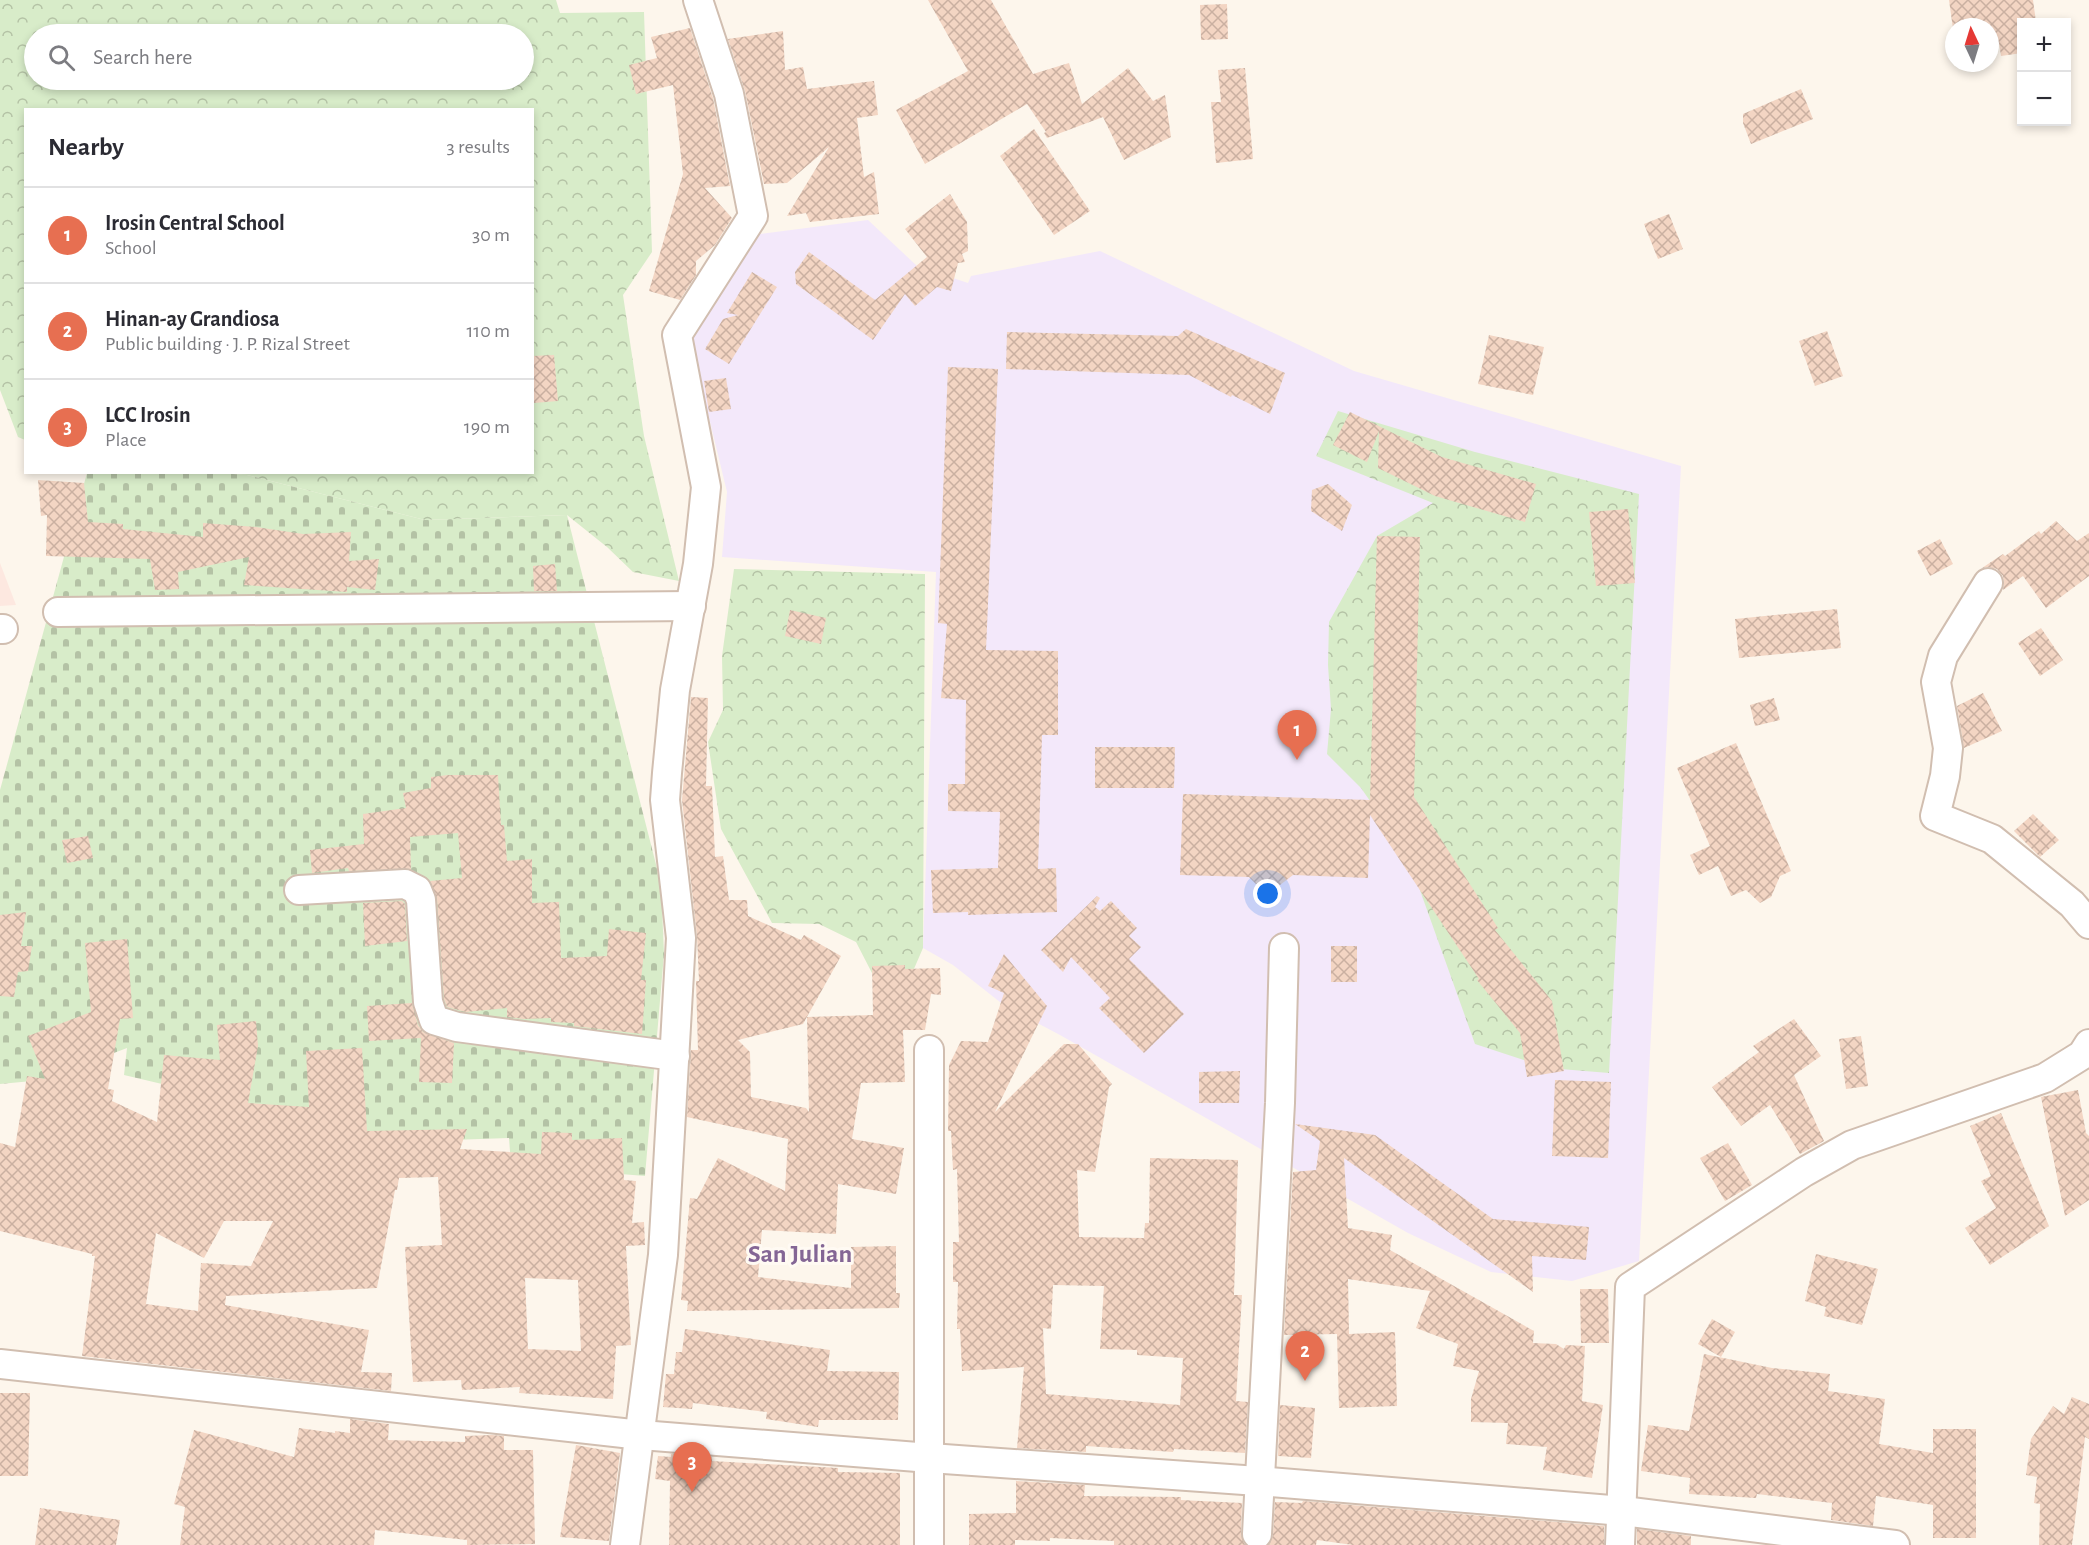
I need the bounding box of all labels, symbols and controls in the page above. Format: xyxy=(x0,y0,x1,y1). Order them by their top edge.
north arrow xyxy=(1945,18,1999,72)
map controls xyxy=(2017,18,2071,126)
button: + xyxy=(2017,18,2071,72)
search box xyxy=(24,24,534,90)
icon: search xyxy=(45,41,78,74)
text: Search here xyxy=(93,46,192,68)
button: − xyxy=(2017,72,2071,126)
text: Nearby xyxy=(48,134,124,160)
text: 3 results xyxy=(446,137,510,157)
text: Irosin Central School xyxy=(105,212,285,234)
text: 1 xyxy=(64,225,71,245)
text: 30 m xyxy=(472,225,510,245)
text: School xyxy=(105,238,157,258)
text: Hinan-ay Grandiosa xyxy=(105,308,280,330)
text: 2 xyxy=(63,321,72,341)
text: 110 m xyxy=(466,321,510,341)
text: Public building · J. P. Rizal Street xyxy=(105,334,350,354)
text: LCC Irosin xyxy=(105,404,191,426)
text: 3 xyxy=(63,417,72,437)
text: 190 m xyxy=(464,417,510,437)
text: Place xyxy=(105,430,146,450)
pin: 1 xyxy=(1278,710,1316,760)
your location xyxy=(1253,879,1282,908)
district label: San Julian xyxy=(748,1241,852,1267)
pin: 2 xyxy=(1286,1332,1324,1381)
pin: 3 xyxy=(672,1442,712,1492)

